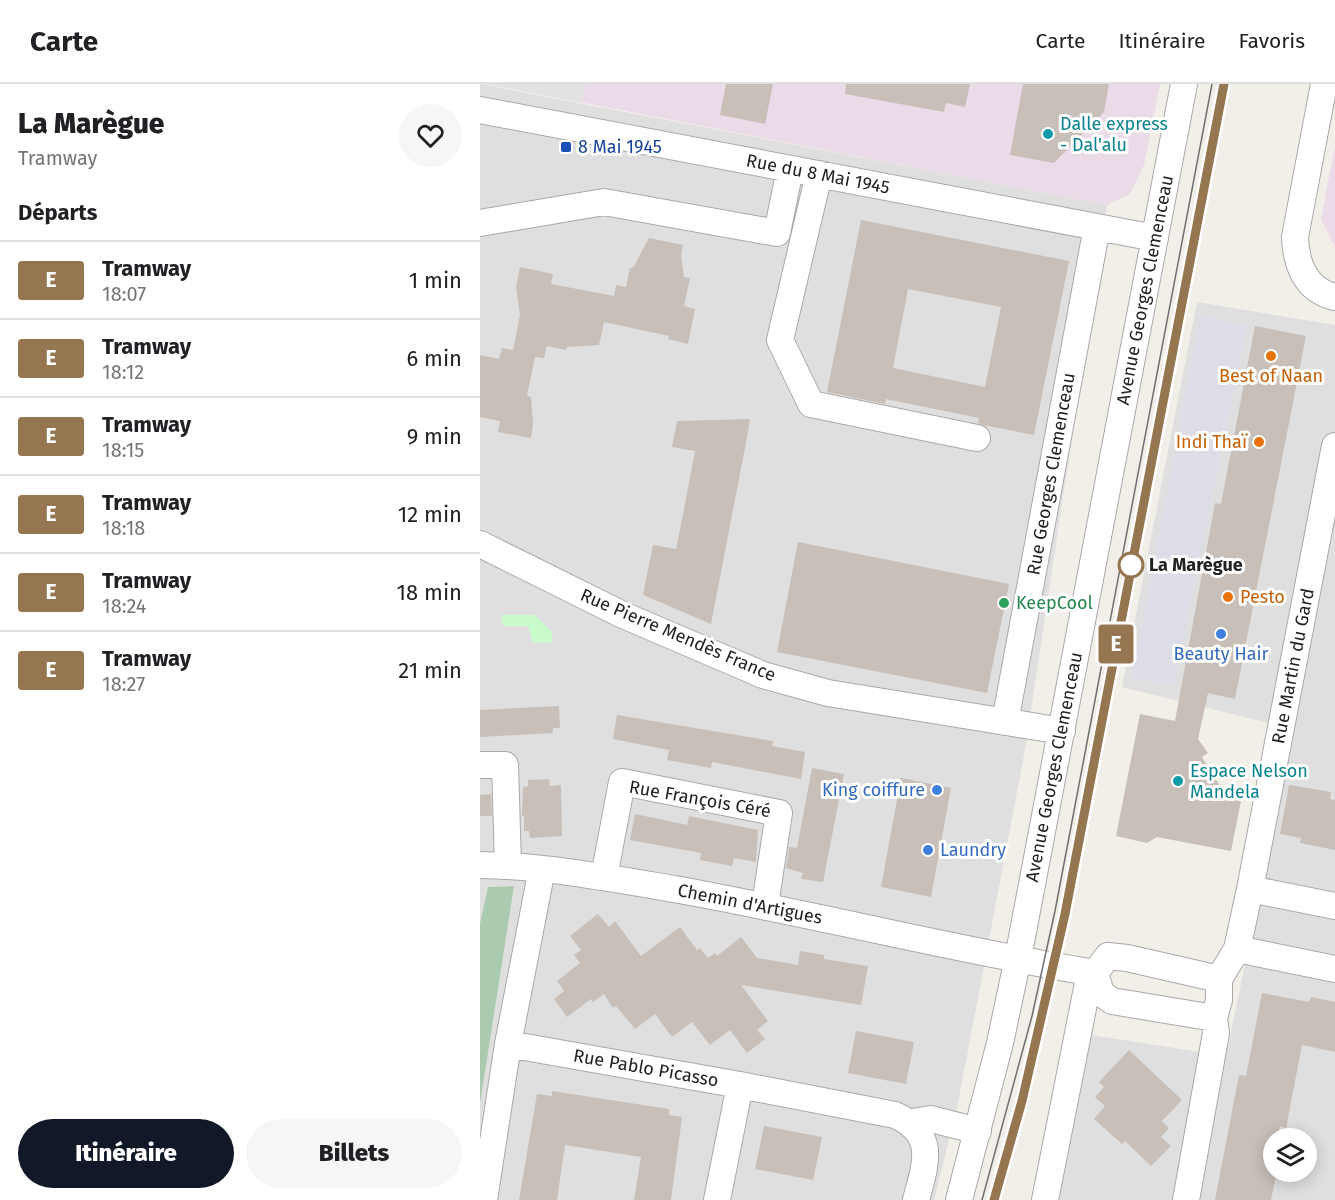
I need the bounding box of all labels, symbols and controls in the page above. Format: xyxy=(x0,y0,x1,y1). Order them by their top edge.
text: Carte xyxy=(30,25,98,58)
text: Carte xyxy=(1036,28,1085,54)
text: Itinéraire xyxy=(1118,28,1205,54)
text: Favoris xyxy=(1238,28,1305,54)
button: heart xyxy=(399,104,462,167)
text: La Marègue xyxy=(18,107,164,140)
place label: Dalle express - Dal'alu xyxy=(1060,113,1168,156)
marker: Dalle express - Dal'alu xyxy=(1041,127,1055,141)
place label: 8 Mai 1945 xyxy=(578,136,662,158)
marker: 8 Mai 1945 xyxy=(559,140,573,154)
text: Tramway xyxy=(18,146,97,170)
street label: Rue du 8 Mai 1945 xyxy=(744,149,892,199)
street label: Avenue Georges Clemenceau xyxy=(1112,173,1178,407)
text: Départs xyxy=(18,199,97,226)
text: Tramway xyxy=(102,255,191,282)
text: E xyxy=(45,267,57,293)
text: 1 min xyxy=(409,267,462,294)
text: 18:07 xyxy=(102,282,146,306)
text: Tramway xyxy=(102,333,191,360)
text: E xyxy=(45,345,57,371)
text: 6 min xyxy=(406,345,462,372)
marker: Best of Naan xyxy=(1264,349,1278,363)
text: 18:12 xyxy=(102,360,144,384)
place label: Best of Naan xyxy=(1219,365,1323,387)
street label: Rue Georges Clemenceau xyxy=(1022,371,1080,577)
text: Tramway xyxy=(102,411,191,438)
text: E xyxy=(45,423,57,449)
text: 9 min xyxy=(407,423,462,450)
place label: Indi Thaï xyxy=(1176,431,1248,453)
marker: Indi Thaï xyxy=(1252,435,1266,449)
text: 18:15 xyxy=(102,438,144,462)
text: Tramway xyxy=(102,489,191,516)
text: E xyxy=(45,501,57,527)
text: 12 min xyxy=(398,501,462,528)
text: 18:18 xyxy=(102,516,145,540)
marker: La Marègue xyxy=(1118,552,1144,578)
place label: La Marègue xyxy=(1149,554,1243,576)
text: Tramway xyxy=(102,567,191,594)
text: E xyxy=(45,579,57,605)
text: 18 min xyxy=(397,579,462,606)
street label: Rue Pierre Mendès France xyxy=(577,584,779,686)
place label: Pesto xyxy=(1240,586,1285,608)
street label: Rue Martin du Gard xyxy=(1267,586,1319,746)
marker: Pesto xyxy=(1221,590,1235,604)
place label: KeepCool xyxy=(1016,592,1093,614)
text: 18:24 xyxy=(102,594,146,618)
marker: KeepCool xyxy=(997,596,1011,610)
line badge: E xyxy=(1096,624,1136,664)
marker: Beauty Hair xyxy=(1214,627,1228,641)
text: E xyxy=(1110,631,1122,657)
place label: Beauty Hair xyxy=(1174,643,1269,665)
text: Tramway xyxy=(102,645,191,672)
street label: Avenue Georges Clemenceau xyxy=(1021,650,1087,884)
text: E xyxy=(45,657,57,683)
text: 21 min xyxy=(398,657,462,684)
text: 18:27 xyxy=(102,672,145,696)
place label: Espace Nelson Mandela xyxy=(1190,760,1308,803)
marker: Espace Nelson Mandela xyxy=(1171,774,1185,788)
street label: Rue François Céré xyxy=(627,776,773,822)
place label: King coiffure xyxy=(822,779,925,801)
marker: King coiffure xyxy=(930,783,944,797)
place label: Laundry xyxy=(940,839,1006,861)
marker: Laundry xyxy=(921,843,935,857)
street label: Chemin d'Artigues xyxy=(676,879,824,929)
street label: Rue Pablo Picasso xyxy=(572,1044,720,1092)
button: Itinéraire xyxy=(18,1119,234,1188)
button: Billets xyxy=(246,1119,462,1188)
map controls xyxy=(1263,1128,1317,1182)
button: layers xyxy=(1263,1128,1317,1182)

